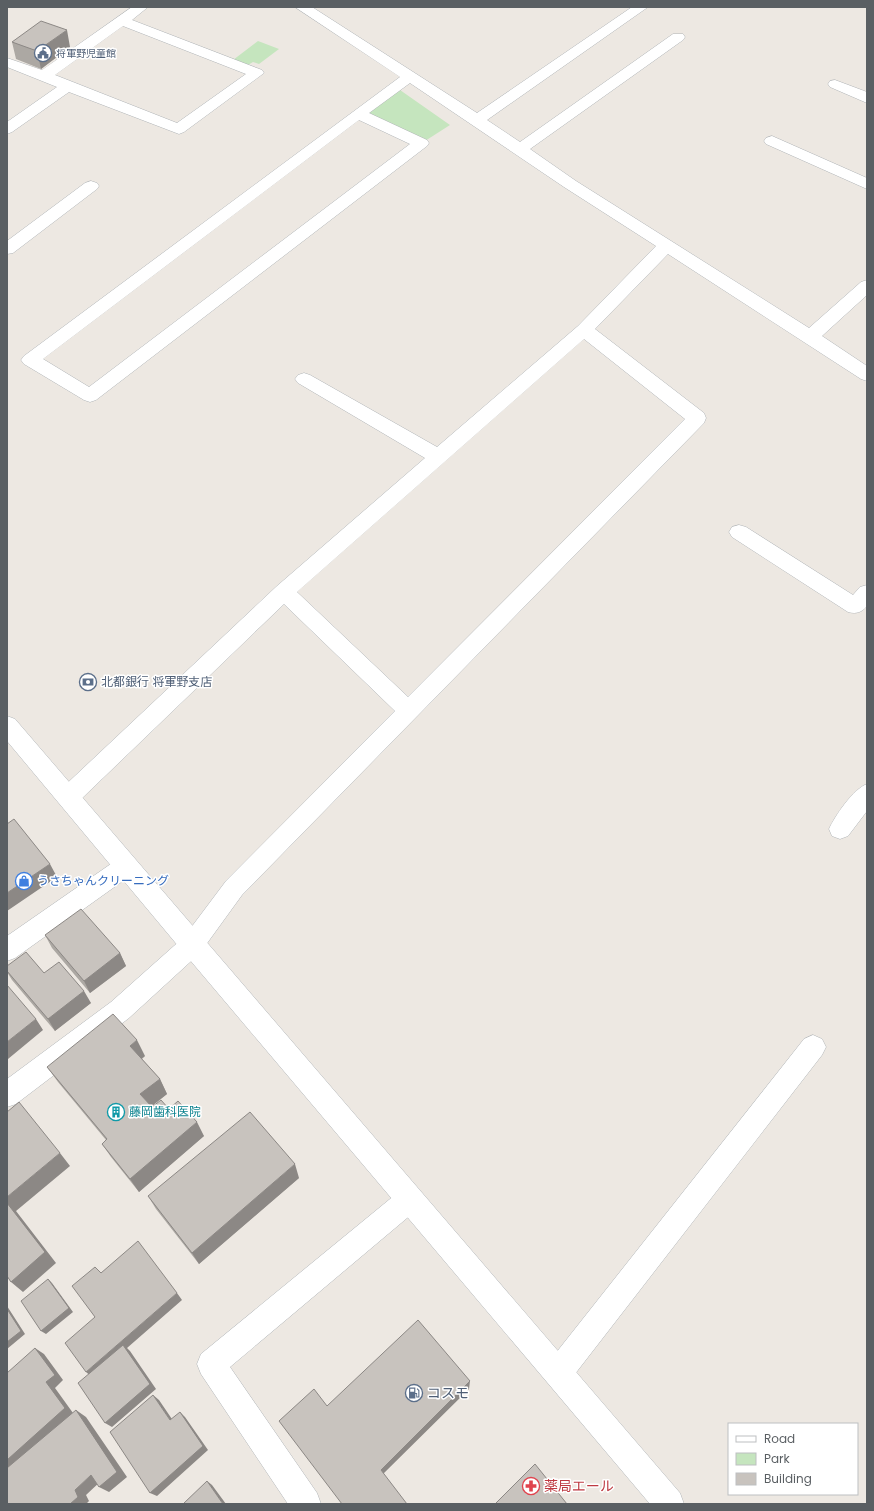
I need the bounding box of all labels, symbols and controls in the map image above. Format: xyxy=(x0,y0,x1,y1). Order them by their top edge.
public building icon: 将軍野児童館 xyxy=(33,43,53,63)
place label: 将軍野児童館 xyxy=(56,46,116,61)
bank icon: 北都銀行 将軍野支店 xyxy=(78,672,98,692)
place label: 北都銀行 将軍野支店 xyxy=(101,673,212,690)
shop icon: うさちゃんクリーニング xyxy=(14,871,34,891)
place label: うさちゃんクリーニング xyxy=(37,872,169,889)
building icon: 藤岡歯科医院 xyxy=(106,1102,126,1122)
place label: 藤岡歯科医院 xyxy=(129,1103,201,1120)
fuel station icon: コスモ xyxy=(404,1383,424,1403)
place label: コスモ xyxy=(427,1383,469,1403)
legend xyxy=(728,1423,858,1495)
text: Road xyxy=(764,1430,795,1447)
text: Park xyxy=(764,1450,791,1467)
text: Building xyxy=(764,1470,812,1487)
pharmacy icon: 薬局エール xyxy=(521,1476,541,1496)
place label: 薬局エール xyxy=(544,1476,614,1496)

